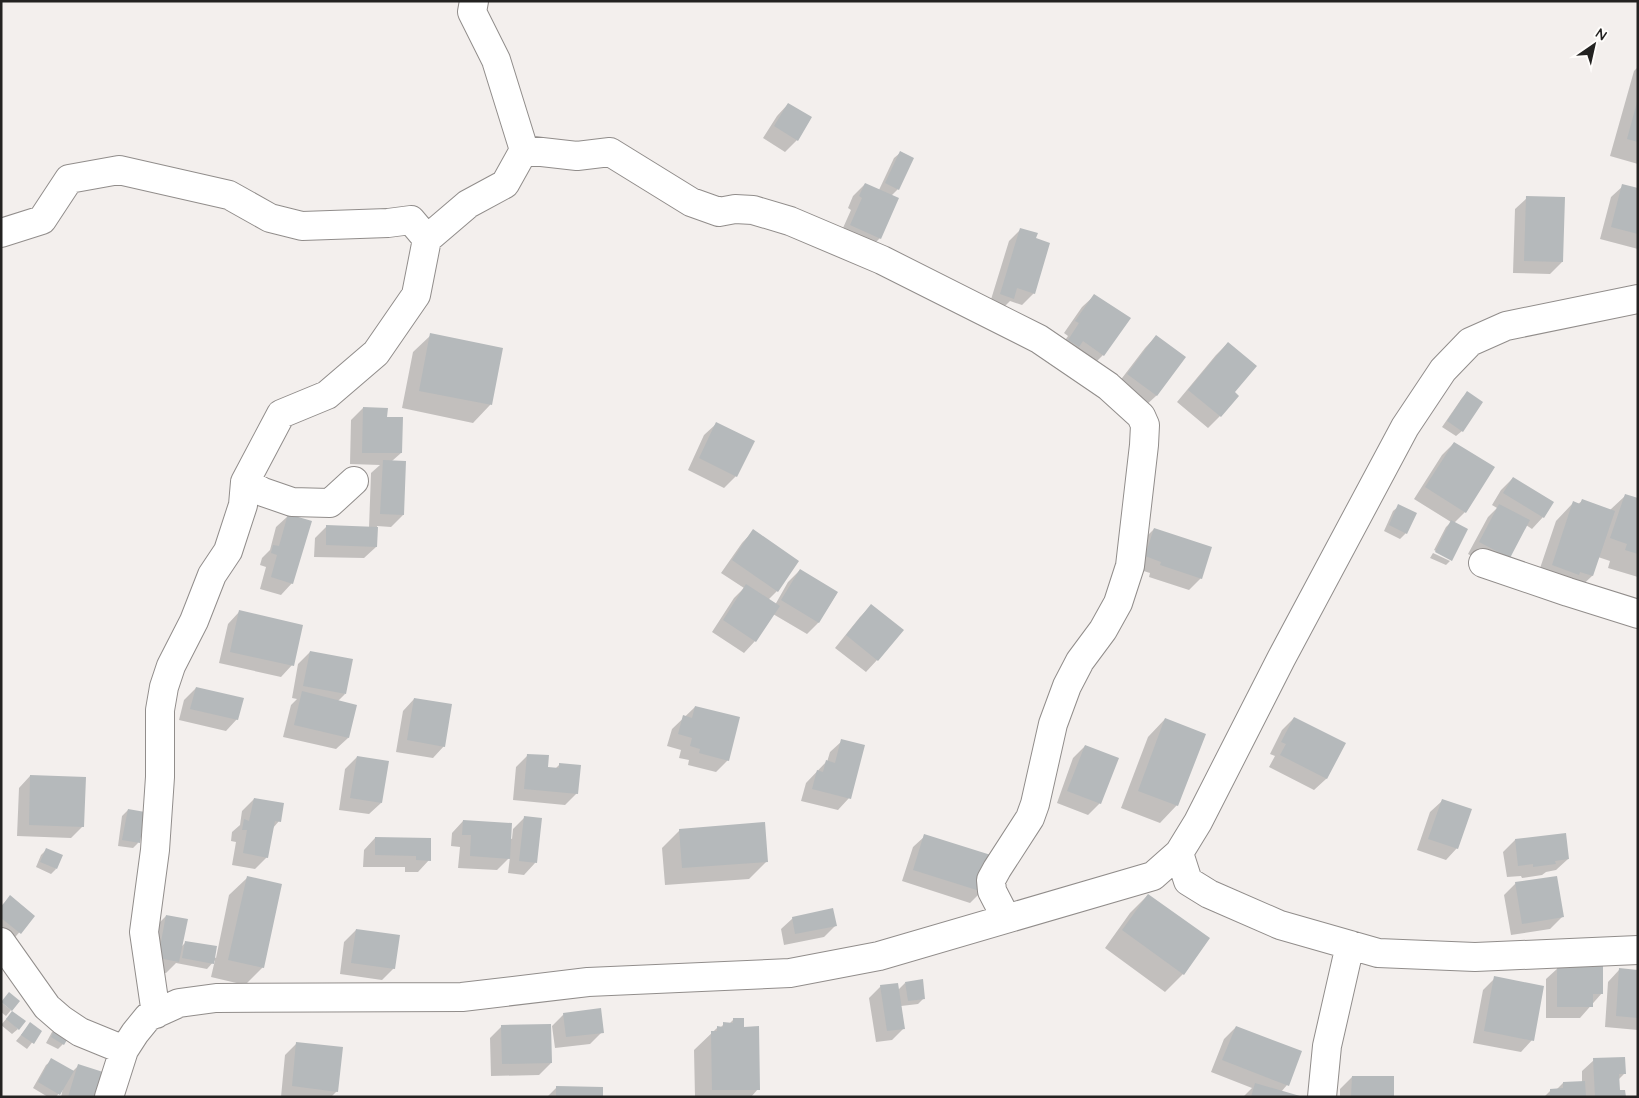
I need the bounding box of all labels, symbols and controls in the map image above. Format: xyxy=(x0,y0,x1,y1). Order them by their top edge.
north arrow xyxy=(1569,20,1619,70)
text: N xyxy=(1592,24,1611,45)

